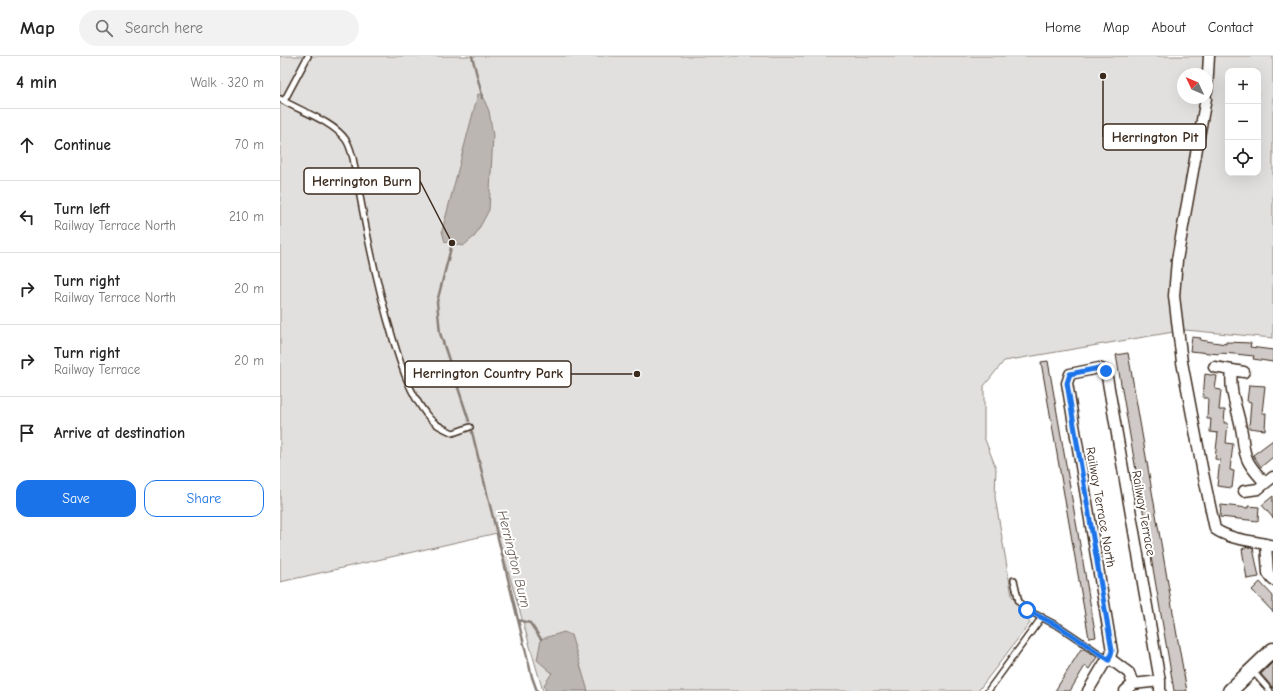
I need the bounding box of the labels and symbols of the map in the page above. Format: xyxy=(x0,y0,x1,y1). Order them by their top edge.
north arrow xyxy=(1177,68,1213,104)
callout: Herrington Pit xyxy=(1103,124,1206,150)
text: Herrington Pit xyxy=(1112,129,1199,146)
callout: Herrington Burn xyxy=(304,168,420,194)
text: Herrington Burn xyxy=(312,173,412,190)
callout: Herrington Country Park xyxy=(405,361,571,387)
route end xyxy=(1097,362,1115,380)
text: Herrington Country Park xyxy=(413,365,563,382)
street label: Railway Terrace North xyxy=(1083,446,1119,568)
street label: Railway Terrace xyxy=(1129,469,1159,557)
water label: Herrington Burn xyxy=(494,508,534,610)
route start xyxy=(1018,601,1036,619)

